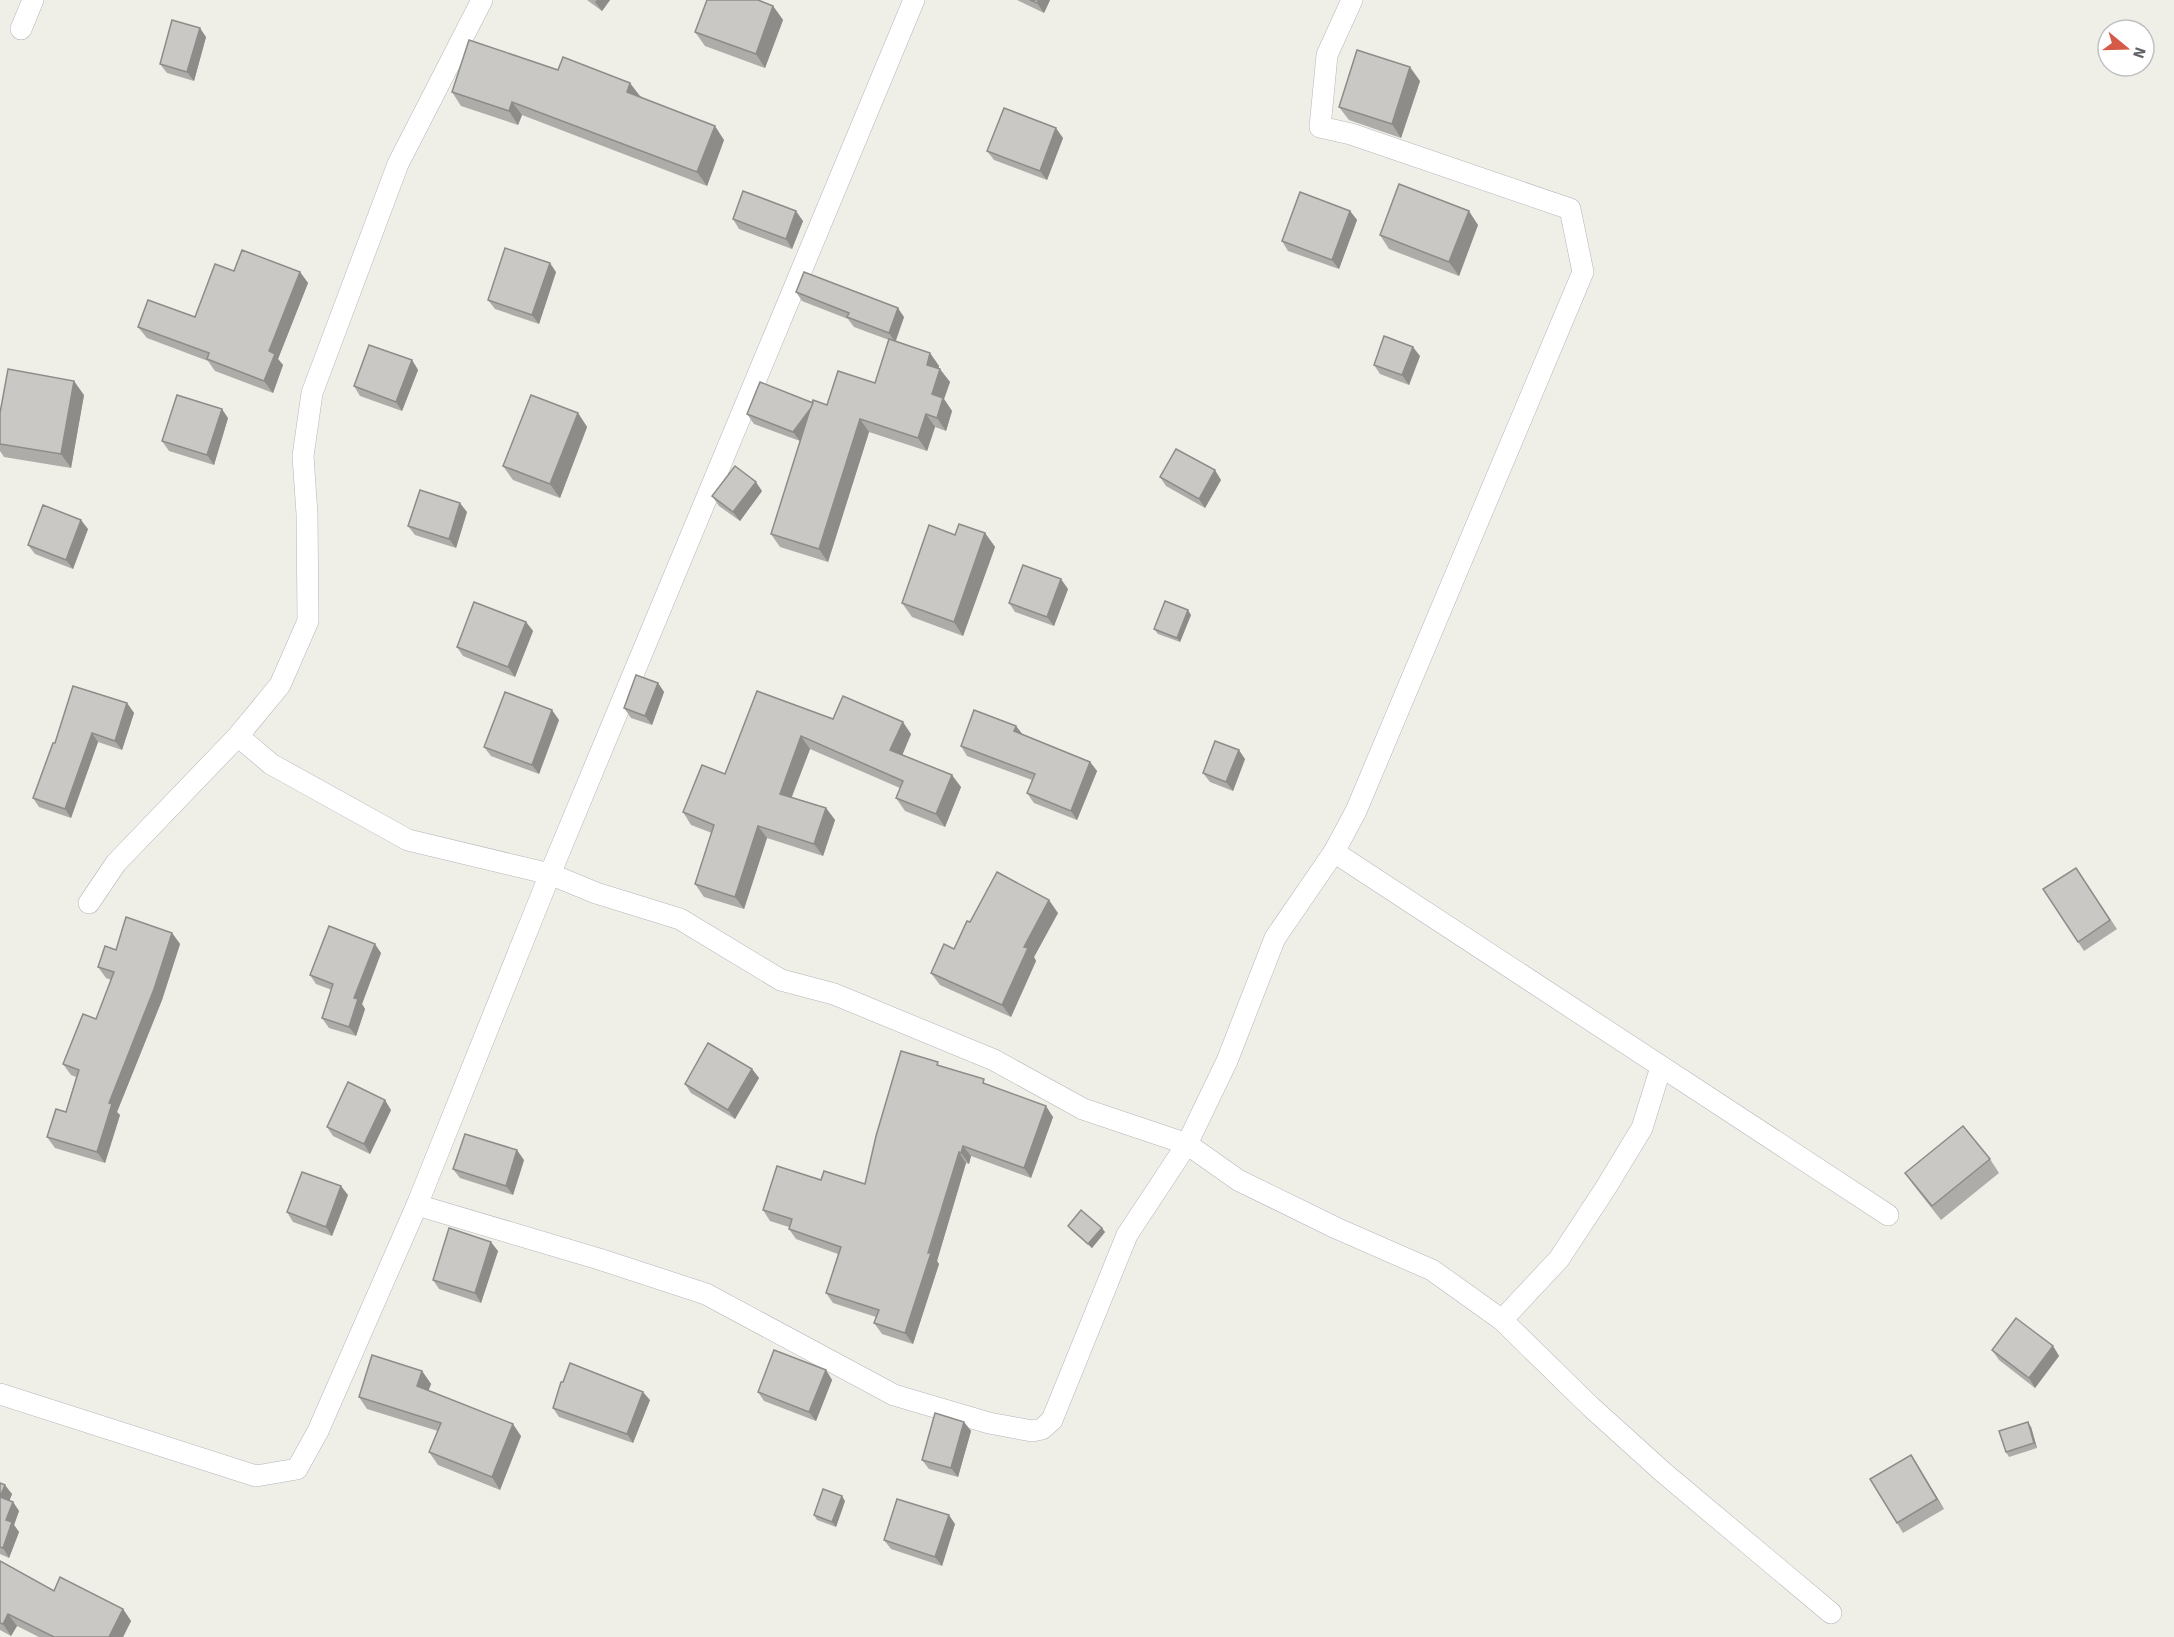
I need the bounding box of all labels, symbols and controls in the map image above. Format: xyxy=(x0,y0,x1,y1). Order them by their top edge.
north arrow xyxy=(2096,18,2156,78)
text: N xyxy=(2127,44,2151,61)

